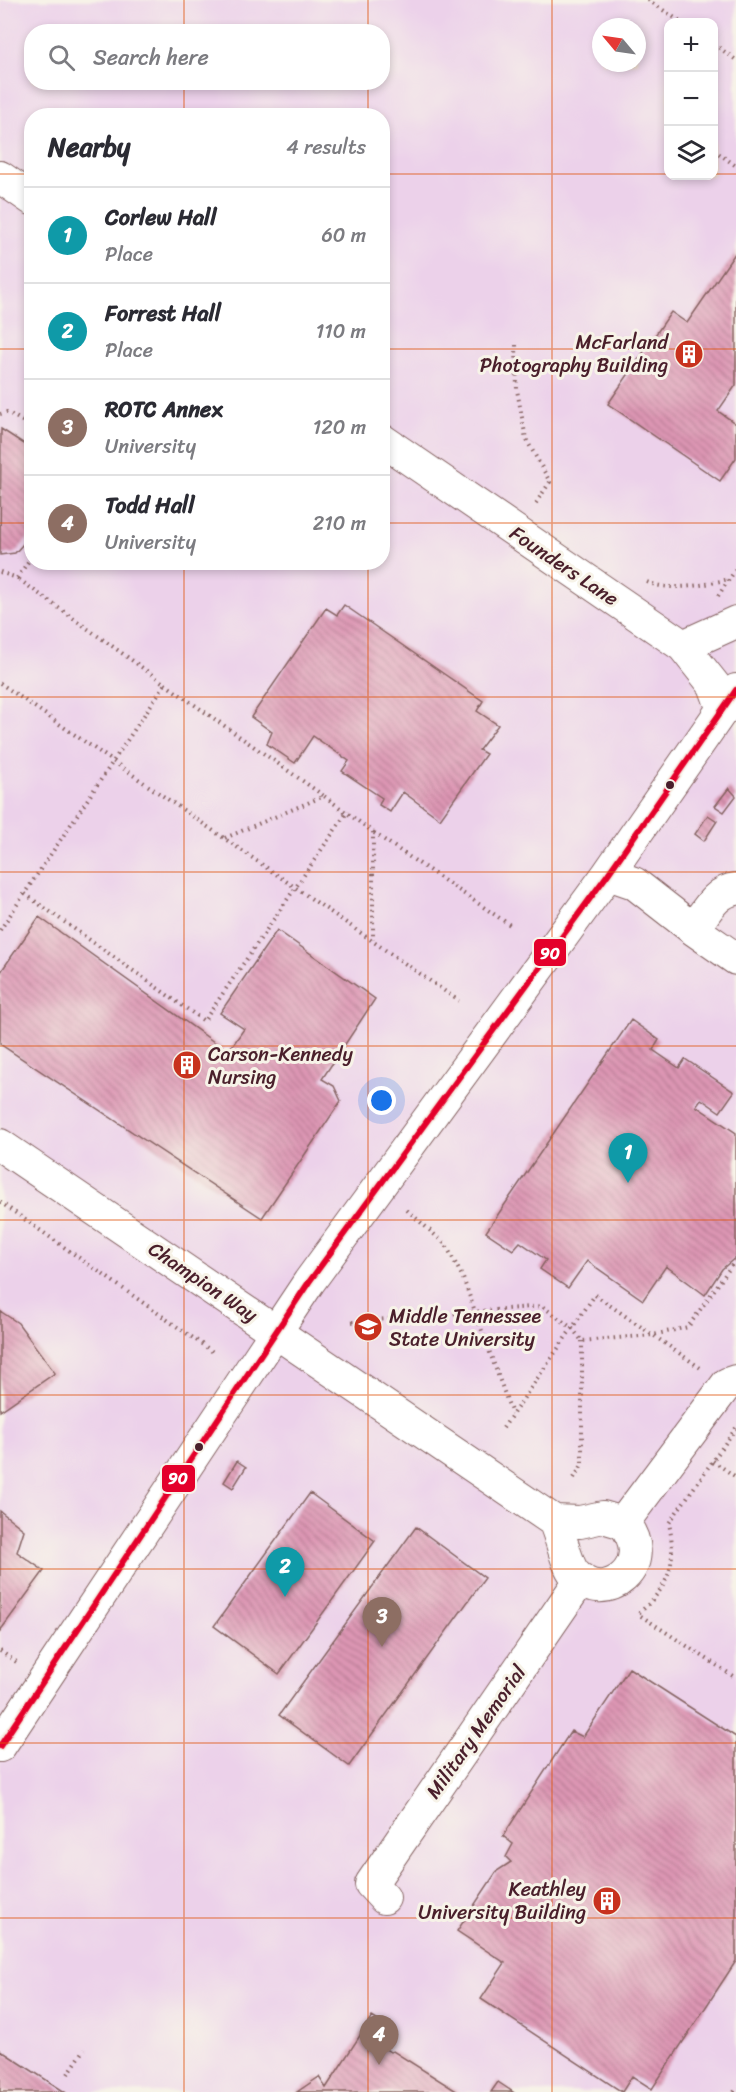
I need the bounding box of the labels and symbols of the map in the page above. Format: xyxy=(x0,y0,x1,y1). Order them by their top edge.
north arrow xyxy=(592,18,646,72)
place label: McFarland Photography Building xyxy=(480,325,669,383)
building icon: McFarland Photography Building xyxy=(673,338,705,370)
street label: Founders Lane xyxy=(502,516,626,616)
unlabelled marker xyxy=(664,779,676,791)
line badge: 90 xyxy=(533,938,567,967)
text: 90 xyxy=(540,939,560,968)
place label: Carson-Kennedy Nursing xyxy=(208,1037,353,1095)
building icon: Carson-Kennedy Nursing xyxy=(171,1049,203,1081)
your location xyxy=(367,1086,396,1115)
pin: 1 xyxy=(608,1134,648,1183)
street label: Champion Way xyxy=(141,1232,266,1332)
place label: Middle Tennessee State University xyxy=(389,1299,542,1357)
school or university icon: Middle Tennessee State University xyxy=(352,1311,384,1343)
unlabelled marker xyxy=(193,1441,205,1453)
line badge: 90 xyxy=(161,1464,196,1493)
text: 90 xyxy=(168,1464,188,1493)
pin: 2 xyxy=(266,1548,304,1597)
pin: 3 xyxy=(362,1598,401,1647)
street label: Military Memorial xyxy=(417,1657,536,1806)
place label: Keathley University Building xyxy=(418,1872,587,1930)
building icon: Keathley University Building xyxy=(591,1885,623,1917)
pin: 4 xyxy=(360,2016,398,2065)

